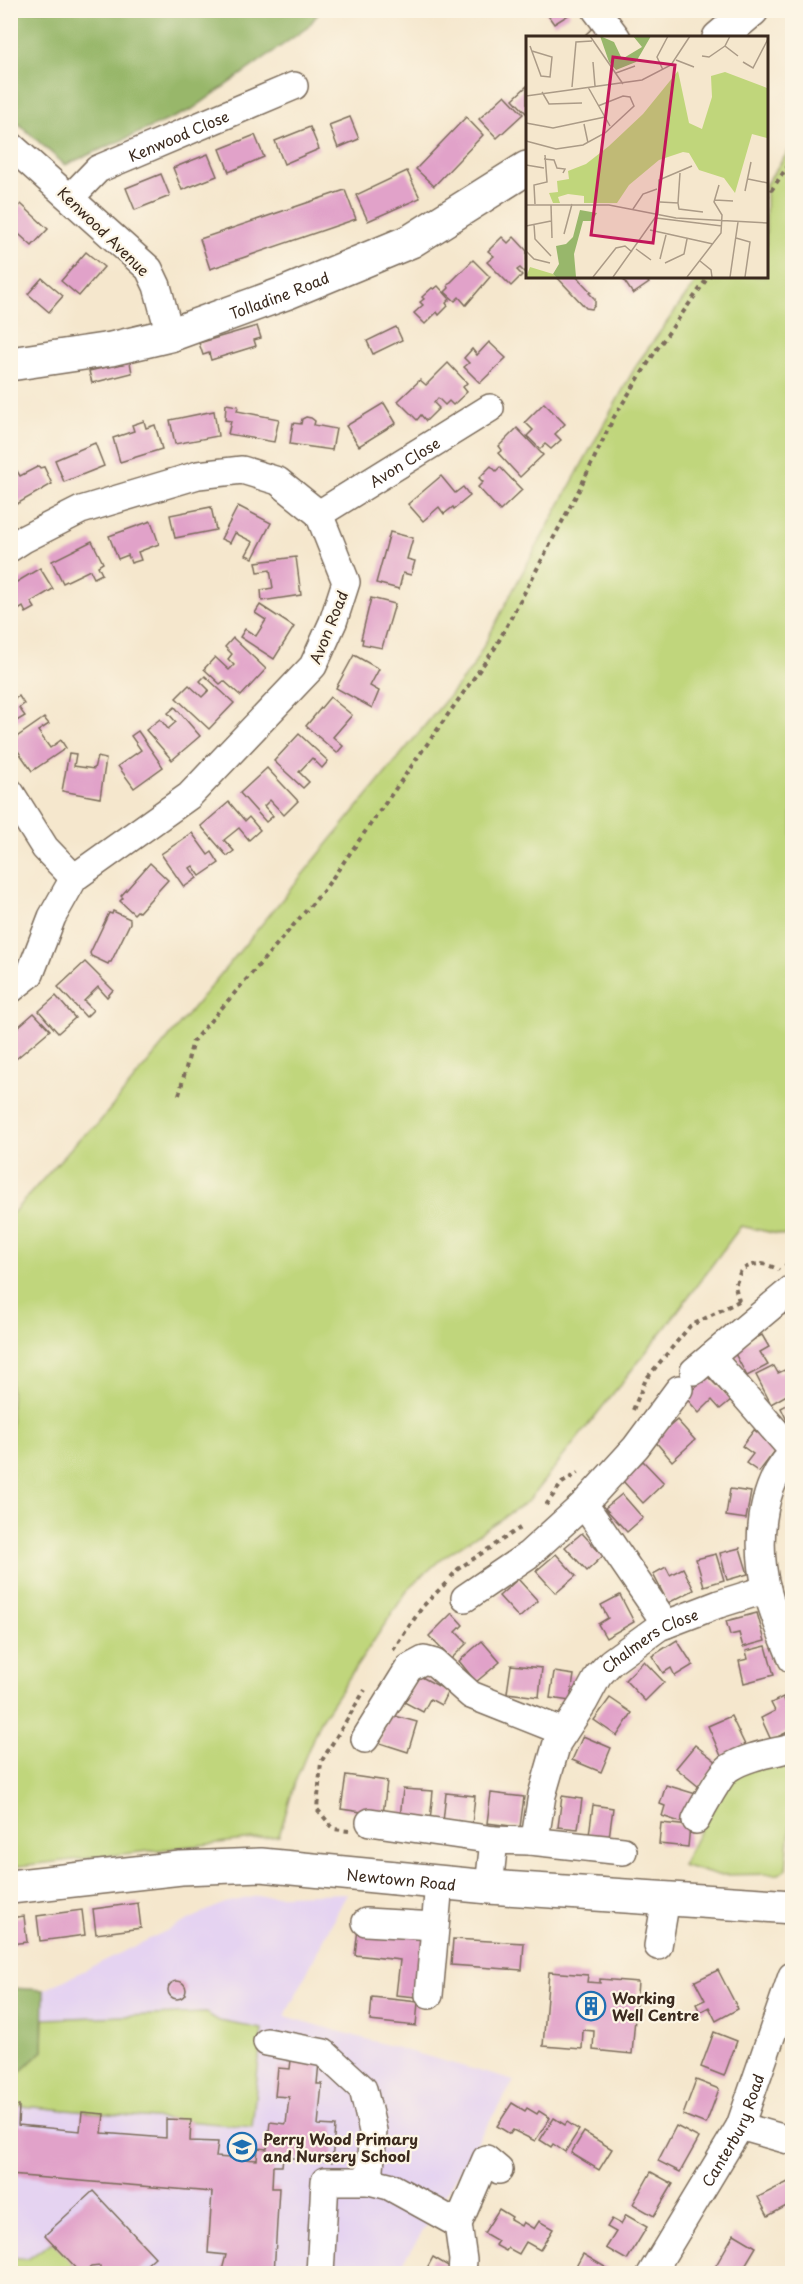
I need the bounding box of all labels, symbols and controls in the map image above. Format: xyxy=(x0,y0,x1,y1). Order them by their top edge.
inset map xyxy=(526,36,767,278)
street label: Kenwood Close xyxy=(124,104,232,167)
street label: Kenwood Avenue xyxy=(53,181,155,281)
street label: Tolladine Road xyxy=(226,265,332,324)
street label: Avon Close xyxy=(364,431,444,492)
street label: Avon Road xyxy=(303,587,353,667)
street label: Chalmers Close xyxy=(595,1602,701,1678)
street label: Newtown Road xyxy=(345,1862,457,1895)
place label: Working Well Centre xyxy=(612,1986,699,2026)
building icon: Working Well Centre xyxy=(575,1990,607,2022)
street label: Canterbury Road xyxy=(695,2070,769,2191)
place label: Perry Wood Primary and Nursery School xyxy=(263,2127,418,2167)
school or university icon: Perry Wood Primary and Nursery School xyxy=(226,2131,258,2163)

